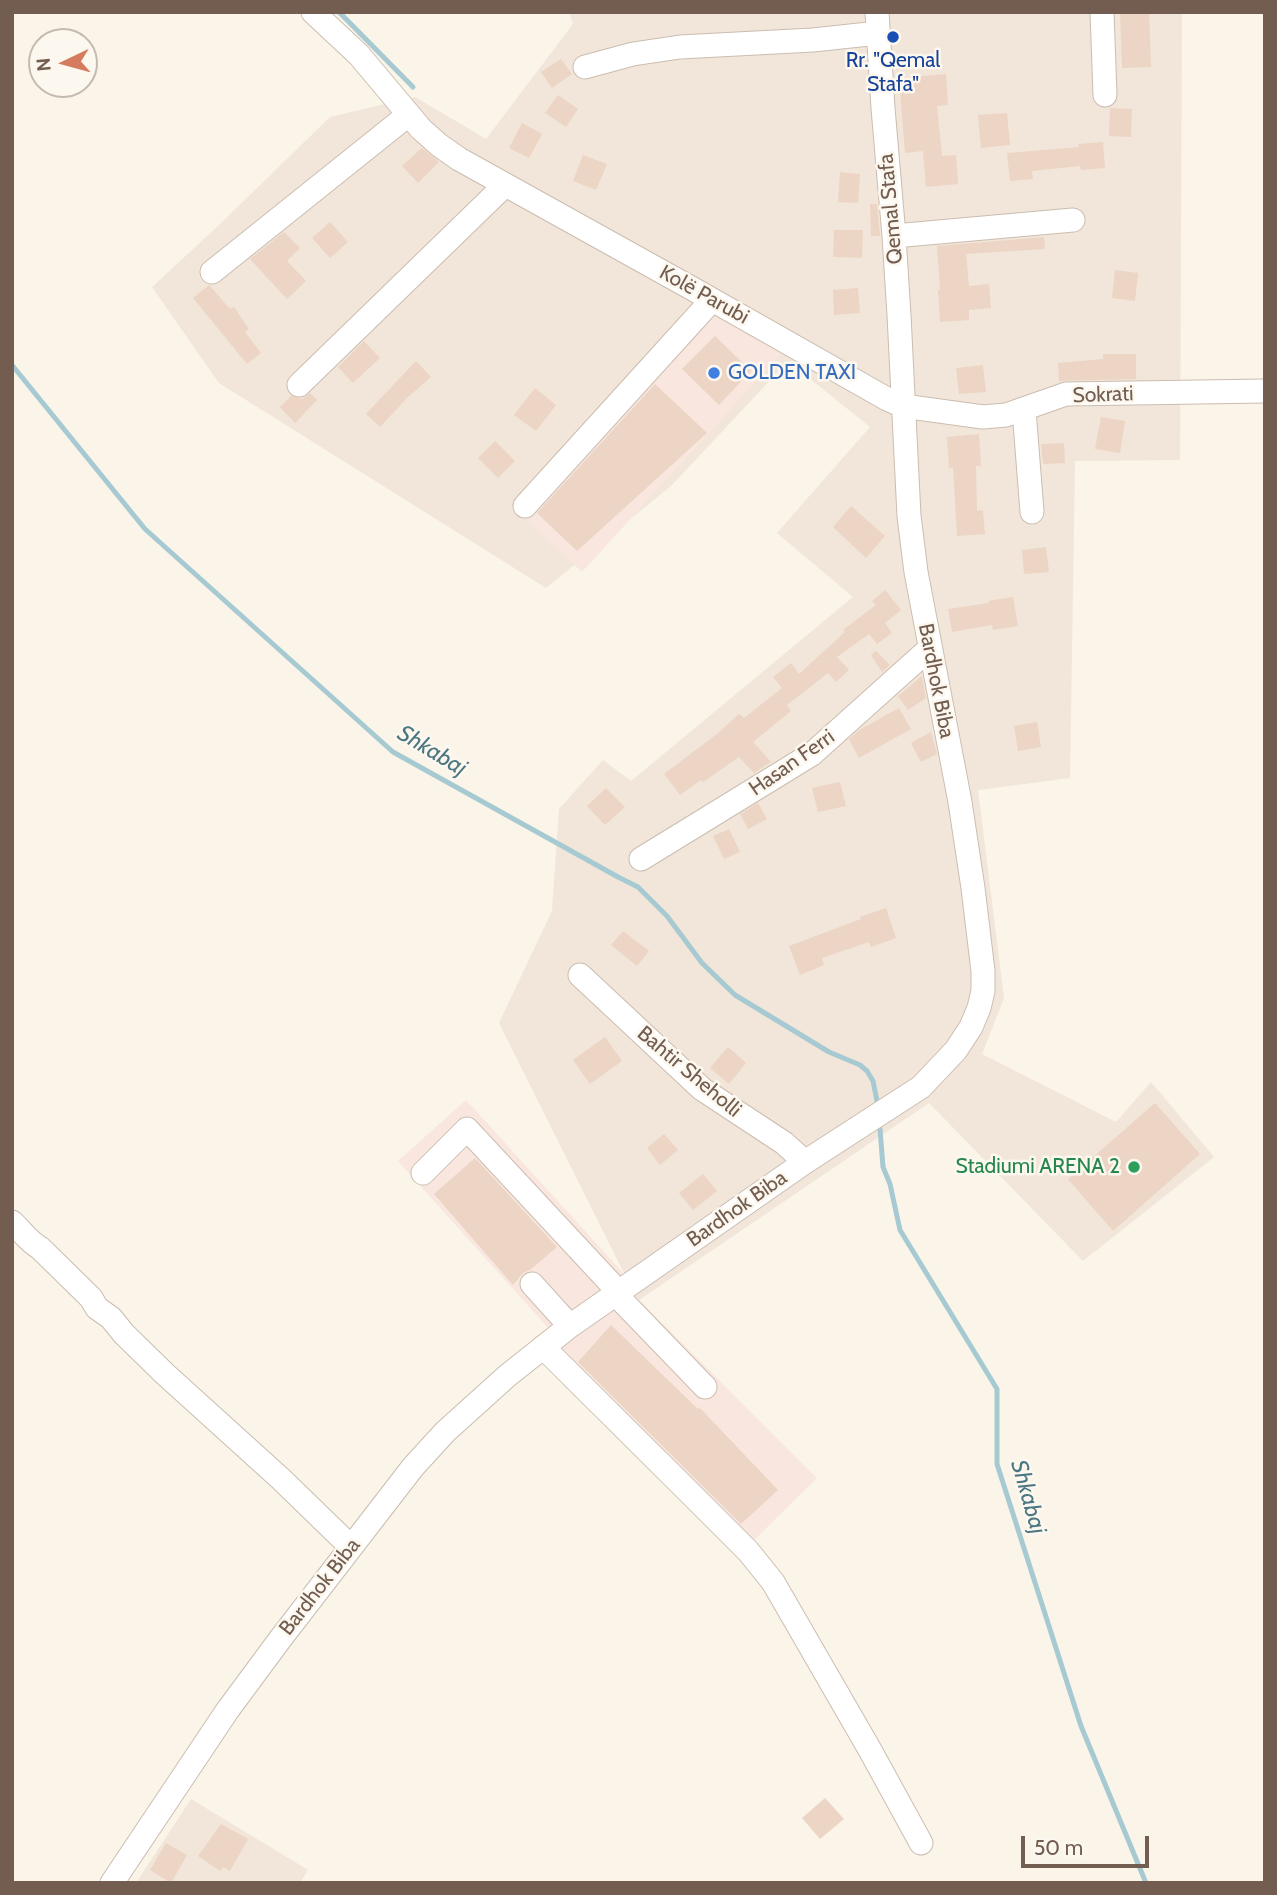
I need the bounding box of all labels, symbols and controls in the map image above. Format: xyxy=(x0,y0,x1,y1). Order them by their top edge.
north arrow xyxy=(28,28,98,98)
marker: Rr. "Qemal Stafa" xyxy=(885,29,901,45)
place label: Rr. "Qemal Stafa" xyxy=(846,48,940,98)
text: N xyxy=(32,57,56,72)
street label: Qemal Stafa xyxy=(874,153,908,265)
street label: Kolë Parubi xyxy=(655,260,753,330)
place label: GOLDEN TAXI xyxy=(728,360,856,386)
marker: GOLDEN TAXI xyxy=(706,365,722,381)
street label: Sokrati xyxy=(1072,381,1134,409)
street label: Bardhok Biba xyxy=(913,622,959,740)
water label: Shkabaj xyxy=(393,720,471,782)
street label: Hasan Ferri xyxy=(744,724,840,802)
street label: Bahtir Sheholli xyxy=(632,1021,746,1123)
place label: Stadiumi ARENA 2 xyxy=(956,1154,1120,1180)
marker: Stadiumi ARENA 2 xyxy=(1126,1159,1142,1175)
street label: Bardhok Biba xyxy=(682,1165,792,1253)
water label: Shkabaj xyxy=(1004,1457,1052,1537)
street label: Bardhok Biba xyxy=(274,1533,366,1641)
scale bar xyxy=(1025,1822,1153,1866)
text: 50 m xyxy=(1034,1835,1083,1860)

